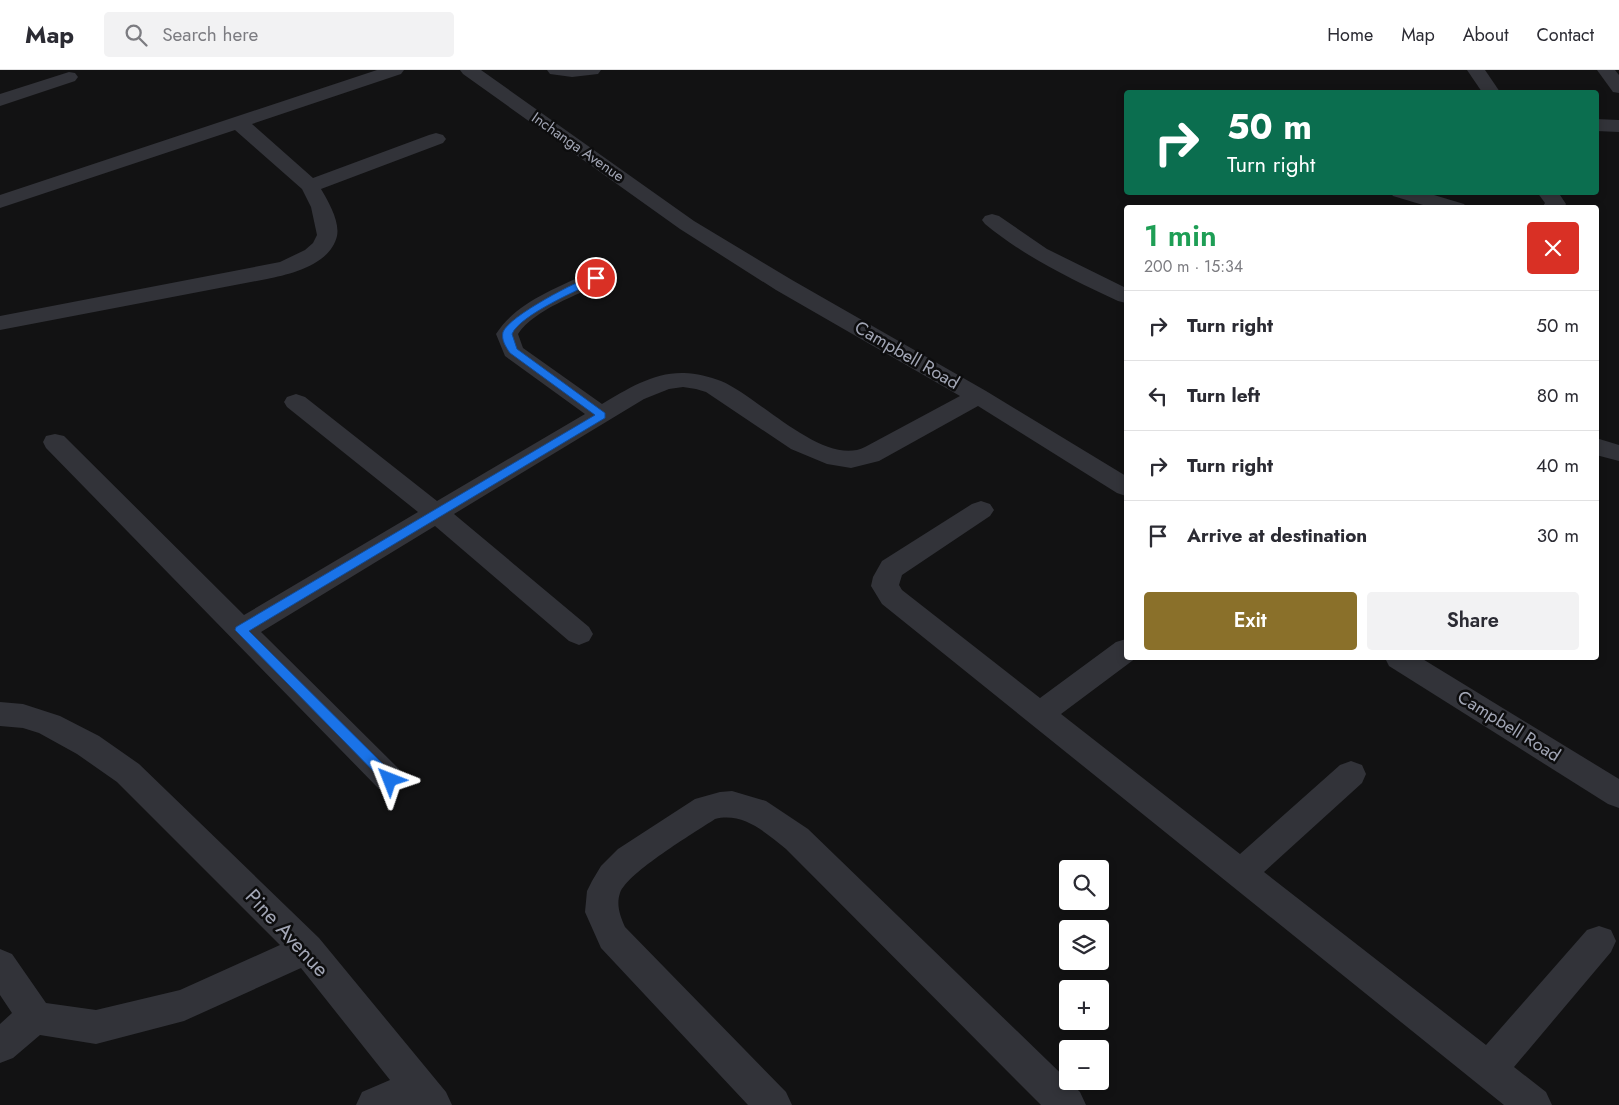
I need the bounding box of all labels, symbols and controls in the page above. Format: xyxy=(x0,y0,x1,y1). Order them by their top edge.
search box xyxy=(104,12,454,57)
text: Map xyxy=(25,17,74,52)
icon: search xyxy=(122,21,150,49)
text: Search here xyxy=(162,21,258,48)
text: Home xyxy=(1327,22,1373,48)
text: Map xyxy=(1401,22,1435,48)
text: About xyxy=(1463,22,1508,48)
text: Contact xyxy=(1536,22,1594,48)
text: 50 m xyxy=(1227,102,1312,152)
street label: Inchanga Avenue xyxy=(527,107,629,187)
icon: right xyxy=(1144,110,1209,175)
text: Turn right xyxy=(1227,148,1315,180)
text: 1 min xyxy=(1144,214,1217,257)
button: close xyxy=(1527,222,1579,274)
text: 200 m · 15:34 xyxy=(1144,255,1243,278)
pin xyxy=(575,257,617,299)
icon: arrive xyxy=(582,264,610,292)
icon: right xyxy=(1144,312,1172,340)
text: Turn right xyxy=(1187,312,1273,339)
text: 50 m xyxy=(1536,312,1579,339)
street label: Campbell Road xyxy=(850,314,964,396)
icon: left xyxy=(1144,382,1172,410)
text: Turn left xyxy=(1187,382,1260,409)
text: 80 m xyxy=(1537,382,1579,409)
icon: right xyxy=(1144,452,1172,480)
text: Turn right xyxy=(1187,452,1273,479)
text: 40 m xyxy=(1536,452,1579,479)
icon: arrive xyxy=(1144,522,1172,550)
text: Arrive at destination xyxy=(1187,522,1367,549)
text: 30 m xyxy=(1537,522,1579,549)
button: Exit xyxy=(1144,592,1357,650)
button: Share xyxy=(1367,592,1579,650)
street label: Campbell Road xyxy=(1452,684,1566,768)
position arrow xyxy=(363,753,415,805)
map controls xyxy=(1059,860,1109,1090)
button: search xyxy=(1059,860,1109,910)
street label: Pine Avenue xyxy=(238,882,336,984)
button: layers xyxy=(1059,920,1109,970)
button: + xyxy=(1059,980,1109,1030)
button: − xyxy=(1059,1040,1109,1090)

